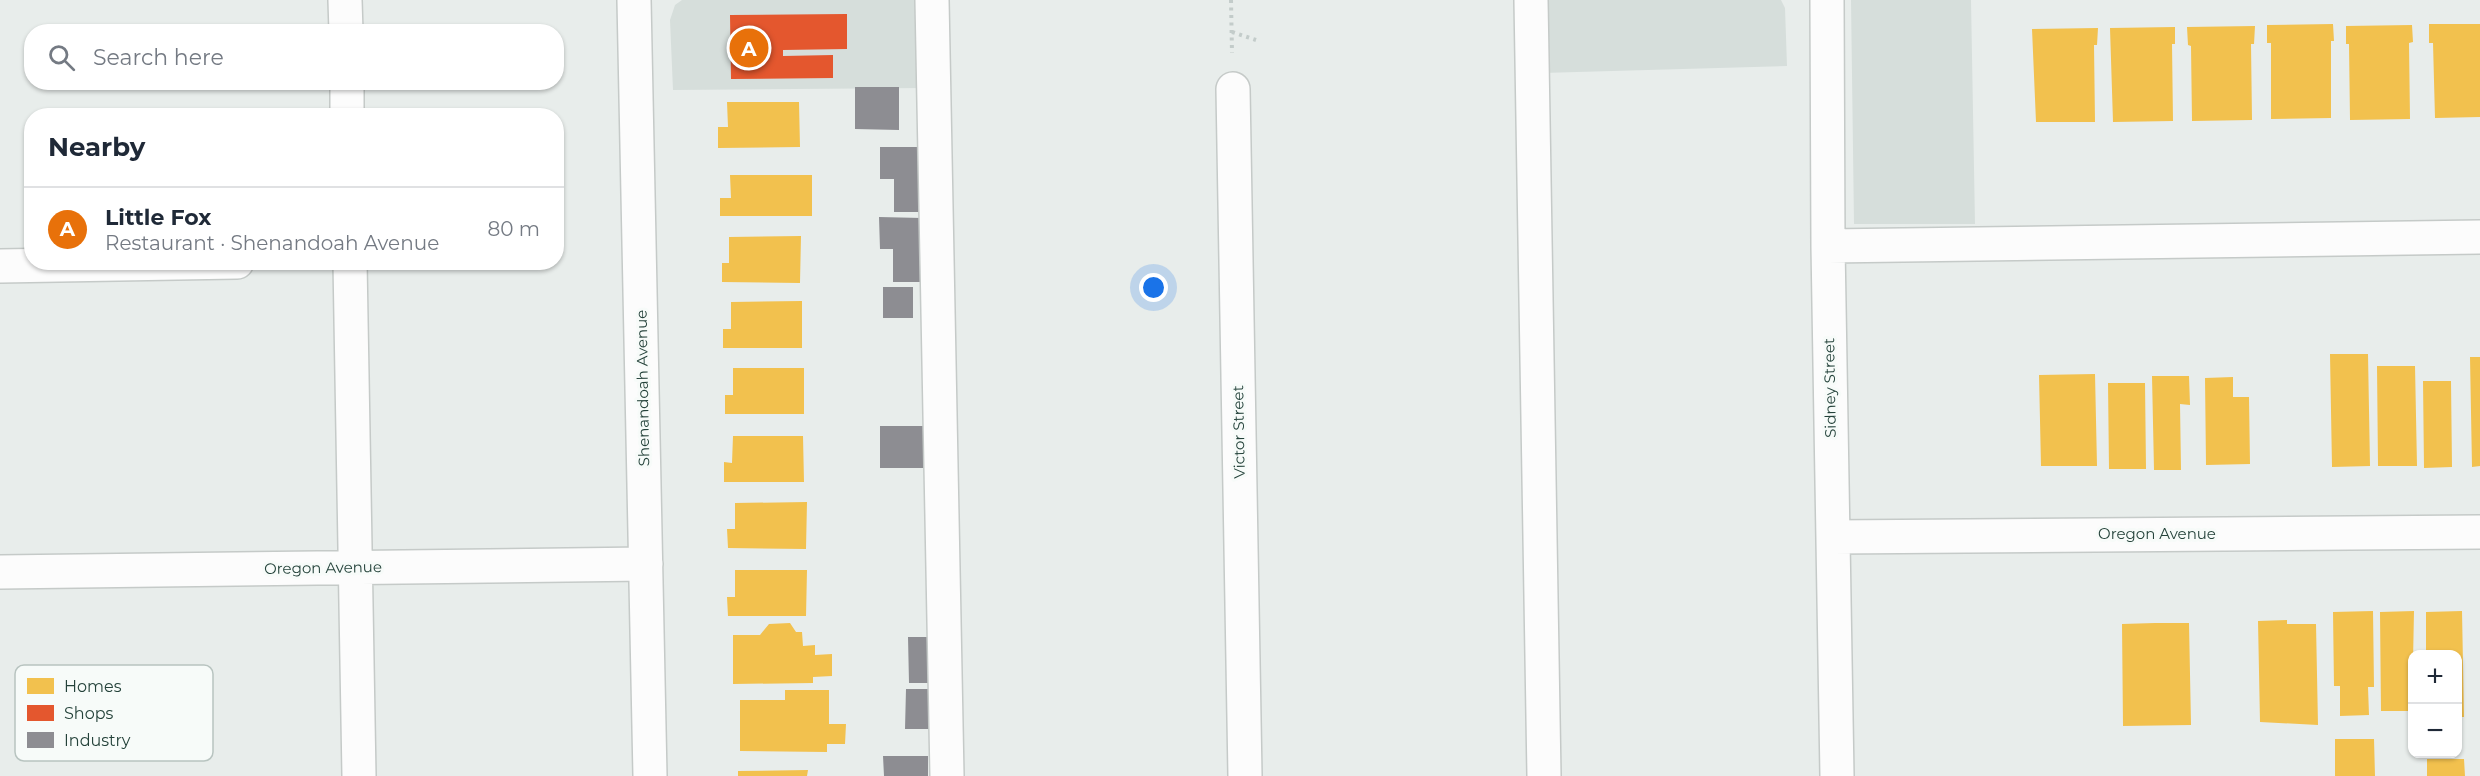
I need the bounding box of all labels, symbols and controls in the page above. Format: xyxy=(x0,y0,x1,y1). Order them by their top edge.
search box xyxy=(24,24,564,90)
pin: A xyxy=(730,26,768,70)
icon: search xyxy=(45,41,78,74)
text: Search here xyxy=(93,44,224,71)
text: Nearby xyxy=(48,131,145,163)
text: Little Fox xyxy=(105,204,211,231)
text: A xyxy=(60,217,75,241)
text: 80 m xyxy=(488,217,540,241)
text: Restaurant · Shenandoah Avenue xyxy=(105,231,439,255)
your location xyxy=(1139,273,1168,302)
street label: Shenandoah Avenue xyxy=(632,310,653,466)
street label: Sidney Street xyxy=(1819,338,1840,438)
street label: Victor Street xyxy=(1228,385,1249,479)
street label: Oregon Avenue xyxy=(2098,524,2216,543)
street label: Oregon Avenue xyxy=(264,557,382,578)
map controls xyxy=(2408,650,2462,758)
button: + xyxy=(2408,650,2462,704)
legend xyxy=(15,665,213,761)
text: Homes xyxy=(64,677,122,696)
text: Shops xyxy=(64,704,114,723)
button: − xyxy=(2408,704,2462,758)
text: Industry xyxy=(64,731,131,750)

